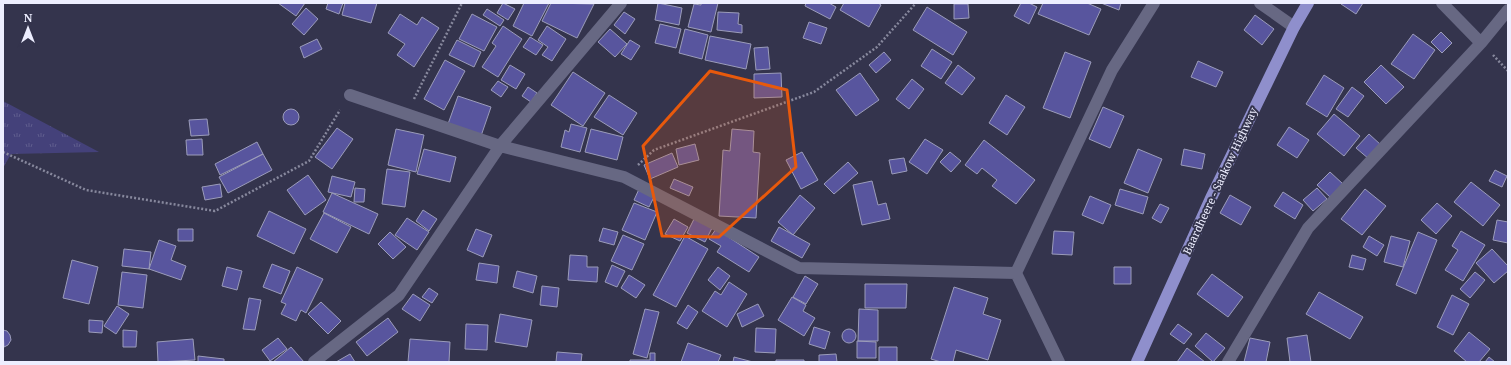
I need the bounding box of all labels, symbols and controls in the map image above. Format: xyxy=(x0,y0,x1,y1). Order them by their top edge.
north arrow xyxy=(8,8,48,48)
text: N xyxy=(24,10,33,25)
street label: Baardheere - Saakow Highway xyxy=(1179,104,1261,257)

